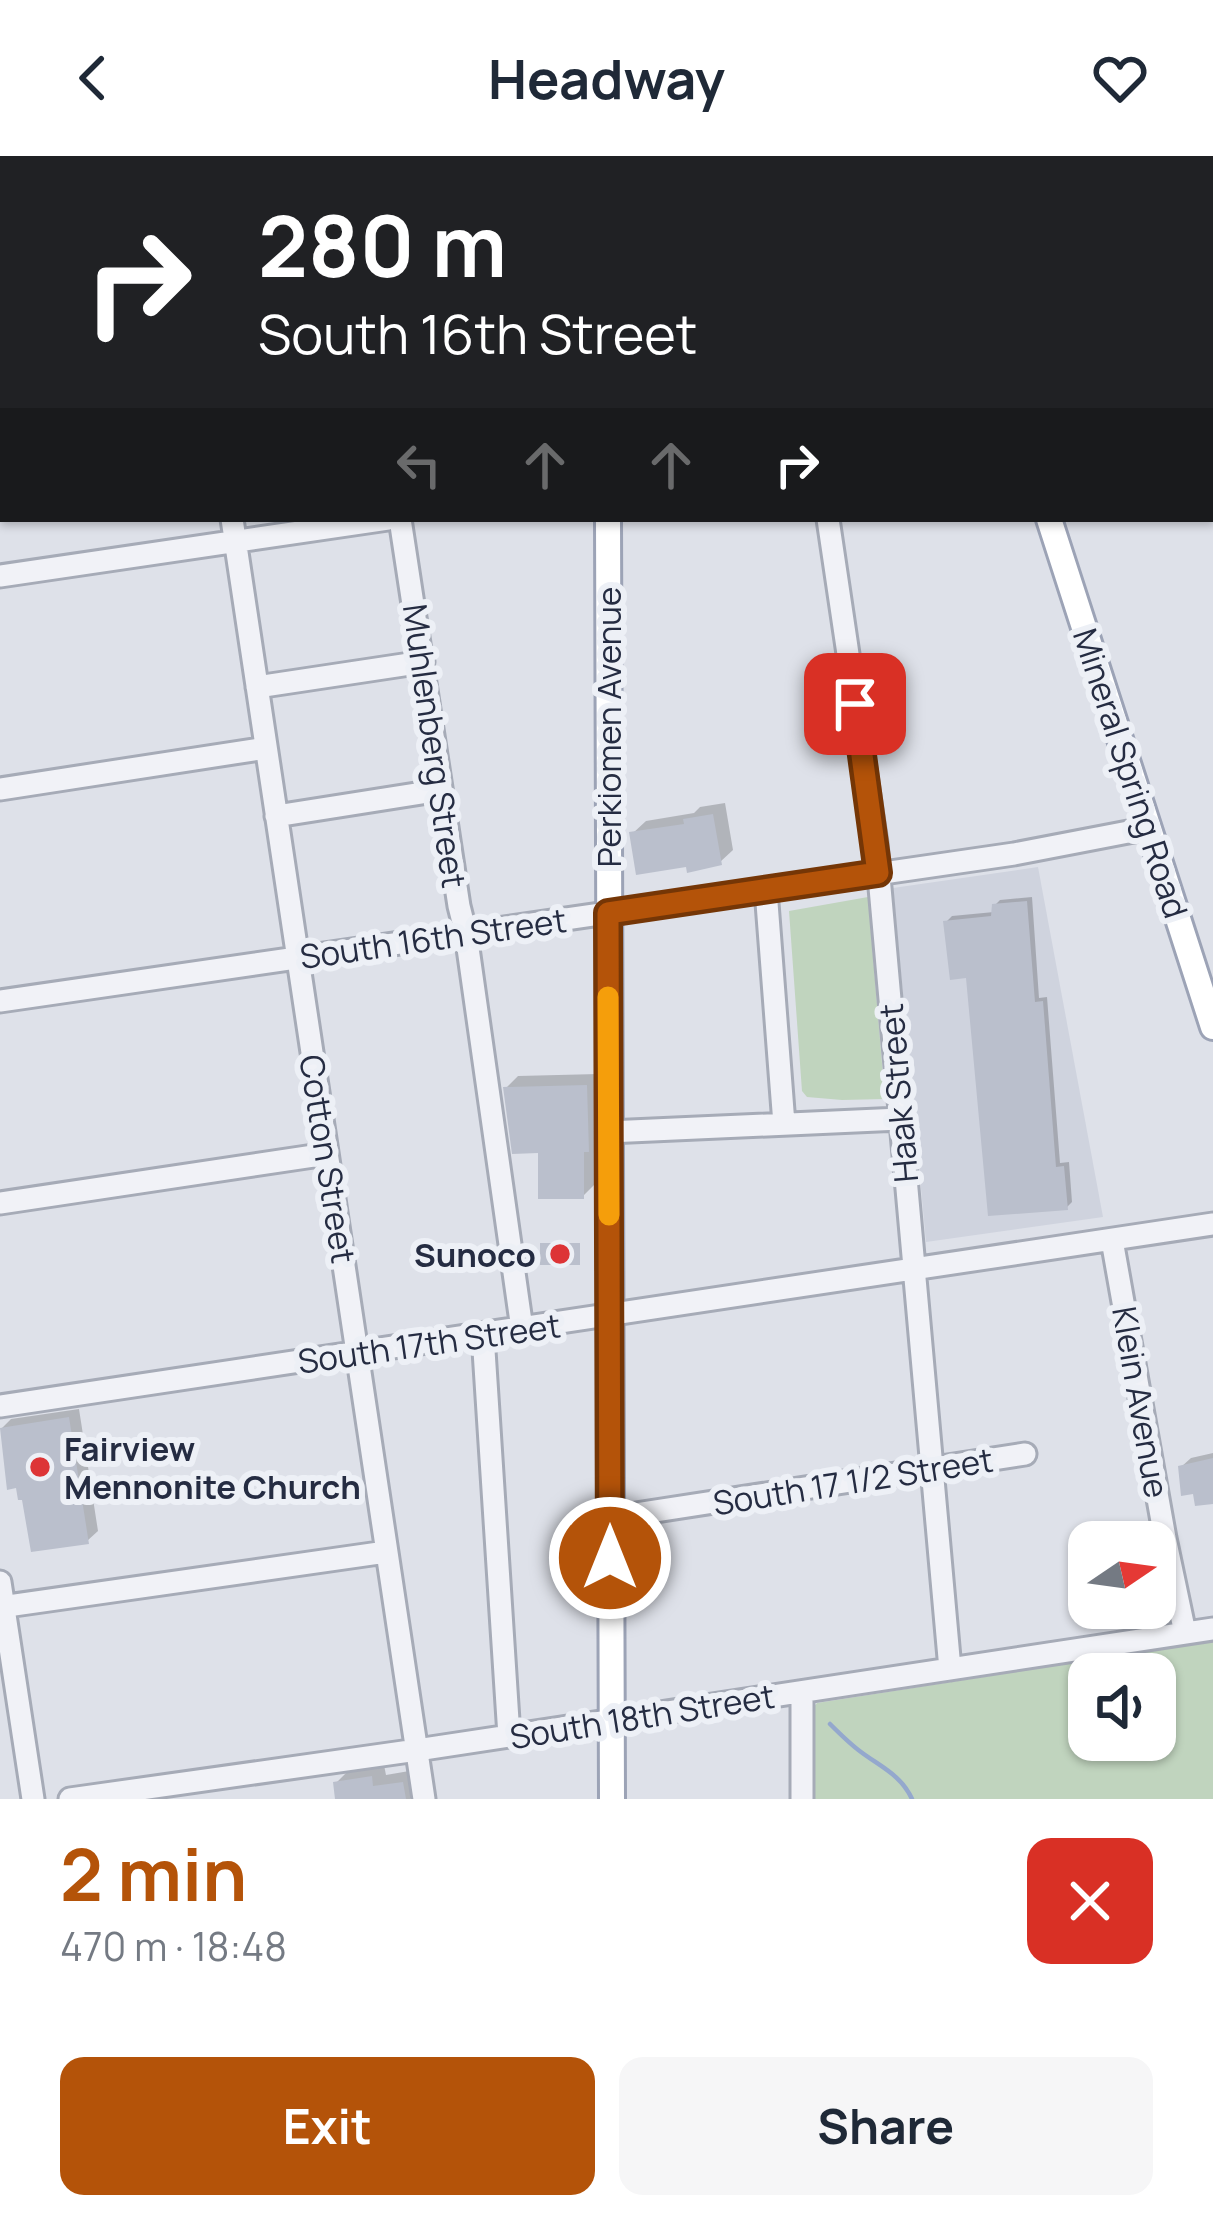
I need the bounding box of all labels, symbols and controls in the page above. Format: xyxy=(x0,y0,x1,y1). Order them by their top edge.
text: Headway xyxy=(488,41,725,115)
icon: back xyxy=(60,45,126,111)
icon: heart xyxy=(1087,45,1153,111)
text: 280 m xyxy=(258,187,507,302)
icon: right xyxy=(60,204,216,360)
text: South 16th Street xyxy=(258,296,697,370)
icon: left xyxy=(386,432,452,498)
icon: ahead xyxy=(512,432,578,498)
icon: ahead xyxy=(638,432,704,498)
icon: right xyxy=(764,432,830,498)
street label: Perkiomen Avenue xyxy=(586,587,631,867)
street label: Muhlenberg Street xyxy=(393,601,477,891)
street label: Mineral Spring Road xyxy=(1063,623,1199,923)
pin xyxy=(804,653,906,755)
icon: arrive xyxy=(822,671,888,737)
street label: South 16th Street xyxy=(297,897,569,979)
street label: Haak Street xyxy=(868,1002,928,1184)
street label: Cotton Street xyxy=(289,1052,367,1266)
place label: Sunoco xyxy=(414,1232,536,1277)
marker: Sunoco xyxy=(547,1241,573,1267)
street label: South 17th Street xyxy=(295,1302,563,1384)
street label: Klein Avenue xyxy=(1102,1303,1180,1501)
place label: Fairview Mennonite Church xyxy=(64,1426,361,1509)
street label: South 17 1/2 Street xyxy=(710,1437,996,1525)
marker: Fairview Mennonite Church xyxy=(27,1454,53,1480)
position arrow xyxy=(547,1495,673,1621)
north arrow xyxy=(1068,1521,1176,1629)
map controls xyxy=(1068,1521,1176,1761)
button: sound xyxy=(1068,1653,1176,1761)
street label: South 18th Street xyxy=(506,1673,778,1759)
text: 2 min xyxy=(60,1824,247,1923)
button: close xyxy=(1027,1838,1153,1964)
text: 470 m · 18:48 xyxy=(60,1919,287,1973)
button: Exit xyxy=(60,2057,595,2195)
button: Share xyxy=(619,2057,1153,2195)

